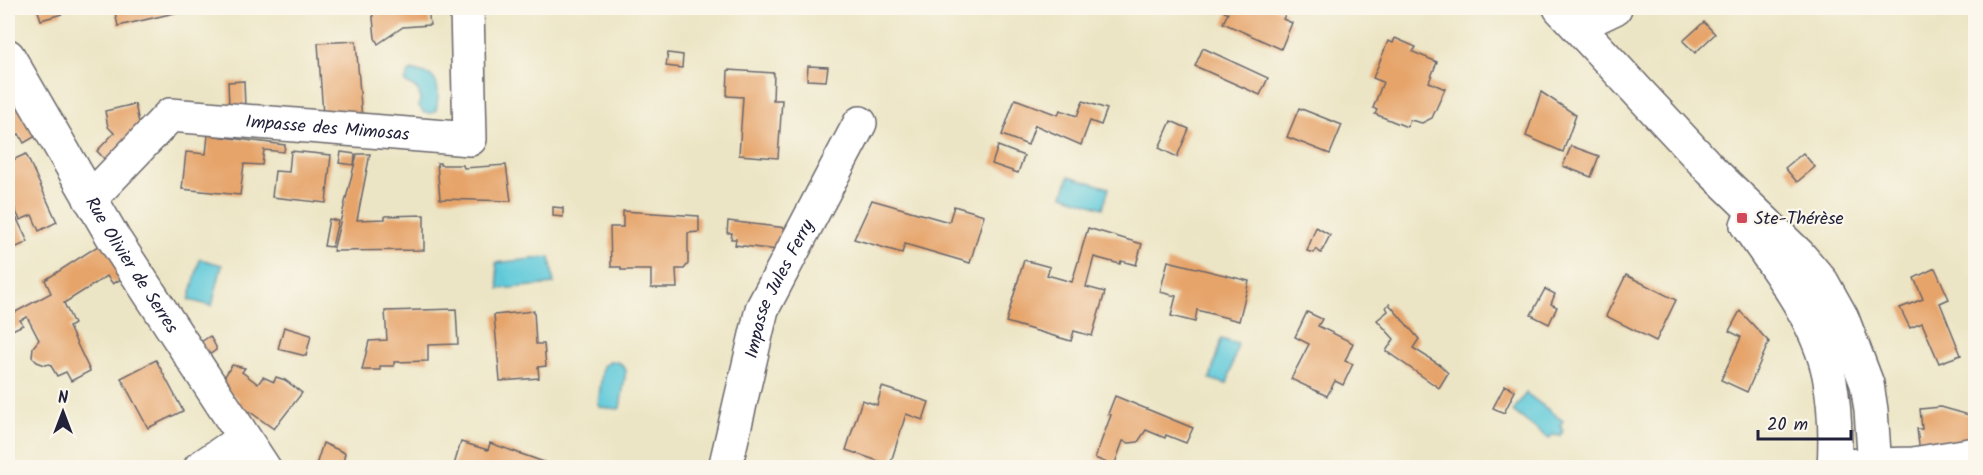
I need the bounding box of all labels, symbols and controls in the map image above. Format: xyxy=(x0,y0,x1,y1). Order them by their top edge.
street label: Impasse des Mimosas xyxy=(244,108,411,150)
street label: Rue Olivier de Serres xyxy=(77,192,185,340)
place label: Ste-Thérèse xyxy=(1754,205,1844,234)
marker: Ste-Thérèse xyxy=(1735,211,1749,225)
street label: Impasse Jules Ferry xyxy=(738,214,823,362)
north arrow xyxy=(33,382,93,442)
text: N xyxy=(58,386,68,411)
scale bar xyxy=(1758,403,1851,441)
text: 20 m xyxy=(1767,411,1808,440)

